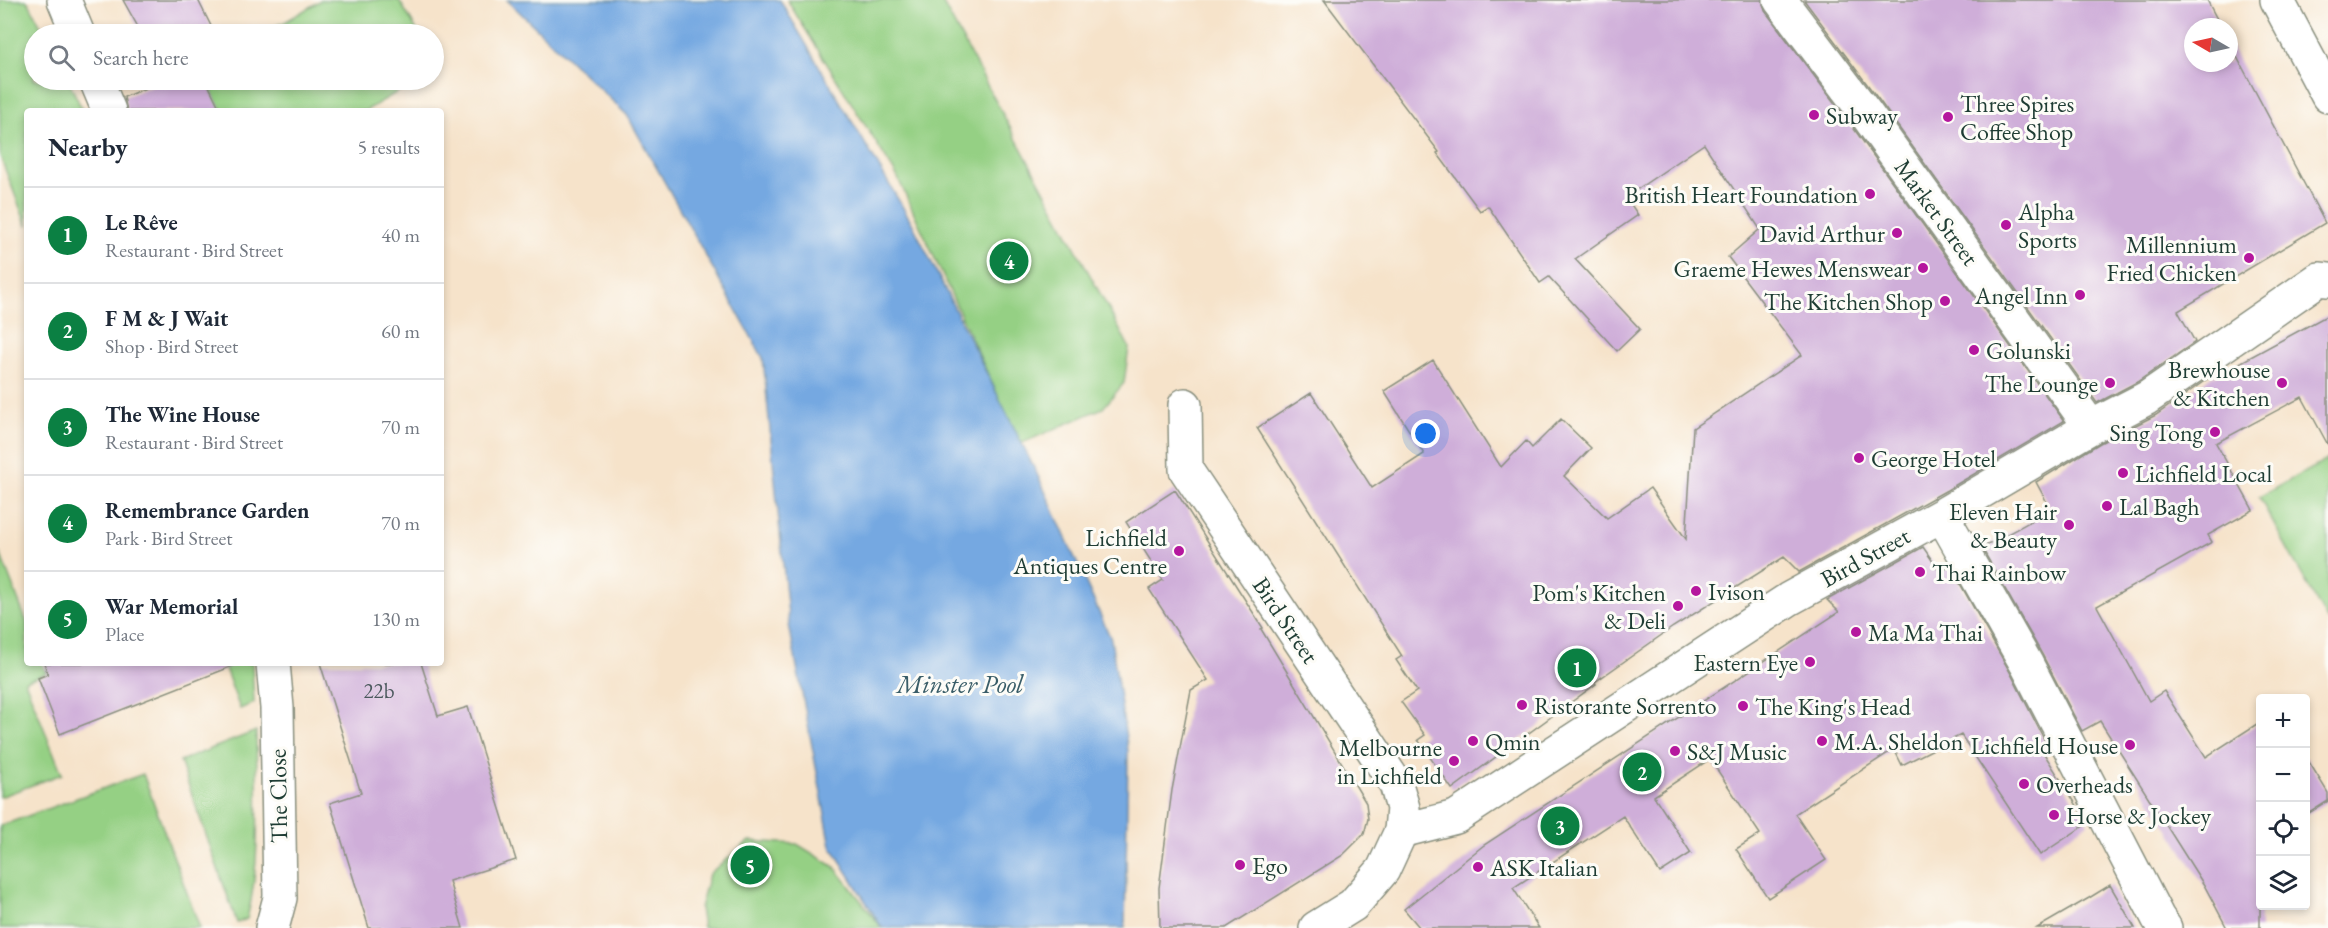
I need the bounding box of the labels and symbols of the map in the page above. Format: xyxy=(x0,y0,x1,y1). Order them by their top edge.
north arrow xyxy=(2184,18,2238,72)
place label: Three Spires Coffee Shop xyxy=(1960,88,2074,147)
place label: Subway xyxy=(1826,100,1898,131)
marker: Subway xyxy=(1807,108,1821,122)
marker: Three Spires Coffee Shop xyxy=(1941,110,1955,124)
street label: Market Street xyxy=(1888,153,1986,272)
place label: British Heart Foundation xyxy=(1625,179,1858,210)
marker: British Heart Foundation xyxy=(1863,187,1877,201)
place label: Alpha Sports xyxy=(2017,196,2077,255)
place label: David Arthur xyxy=(1759,218,1885,249)
marker: Alpha Sports xyxy=(1999,218,2013,232)
marker: David Arthur xyxy=(1890,226,1904,240)
place label: Millennium Fried Chicken xyxy=(2106,229,2237,288)
pin: 4 xyxy=(990,238,1028,284)
marker: Millennium Fried Chicken xyxy=(2242,251,2256,265)
place label: Graeme Hewes Menswear xyxy=(1673,253,1911,284)
marker: Graeme Hewes Menswear xyxy=(1916,261,1930,275)
place label: Angel Inn xyxy=(1974,280,2068,311)
place label: The Kitchen Shop xyxy=(1764,286,1933,317)
marker: Angel Inn xyxy=(2073,288,2087,302)
marker: The Kitchen Shop xyxy=(1938,294,1952,308)
place label: Golunski xyxy=(1986,335,2071,366)
marker: Golunski xyxy=(1967,343,1981,357)
place label: Brewhouse & Kitchen xyxy=(2168,354,2270,413)
place label: The Lounge xyxy=(1984,368,2098,399)
marker: The Lounge xyxy=(2103,376,2117,390)
marker: Brewhouse & Kitchen xyxy=(2275,376,2289,390)
place label: Sing Tong xyxy=(2109,417,2204,448)
your location xyxy=(1411,419,1440,448)
marker: Sing Tong xyxy=(2208,425,2222,439)
place label: George Hotel xyxy=(1871,443,1996,474)
marker: George Hotel xyxy=(1852,451,1866,465)
place label: Lichfield Local xyxy=(2135,458,2272,489)
marker: Lichfield Local xyxy=(2116,466,2130,480)
place label: Lal Bagh xyxy=(2119,491,2200,522)
place label: Eleven Hair & Beauty xyxy=(1949,496,2057,555)
marker: Lal Bagh xyxy=(2100,499,2114,513)
marker: Eleven Hair & Beauty xyxy=(2062,518,2076,532)
street label: Bird Street xyxy=(1815,520,1916,594)
place label: Lichfield Antiques Centre xyxy=(1012,522,1168,581)
marker: Lichfield Antiques Centre xyxy=(1172,544,1186,558)
place label: Thai Rainbow xyxy=(1932,557,2067,588)
marker: Thai Rainbow xyxy=(1913,565,1927,579)
street label: Bird Street xyxy=(1246,571,1326,670)
place label: Ivison xyxy=(1708,576,1765,607)
place label: Pom's Kitchen & Deli xyxy=(1532,577,1666,636)
marker: Ivison xyxy=(1689,584,1703,598)
marker: Pom's Kitchen & Deli xyxy=(1671,599,1685,613)
place label: Ma Ma Thai xyxy=(1868,617,1983,648)
marker: Ma Ma Thai xyxy=(1849,625,1863,639)
pin: 1 xyxy=(1558,646,1596,690)
place label: Eastern Eye xyxy=(1693,647,1798,678)
marker: Eastern Eye xyxy=(1803,655,1817,669)
water label: Minster Pool xyxy=(895,667,1024,701)
house number: 22b xyxy=(364,677,395,704)
place label: Ristorante Sorrento xyxy=(1534,690,1717,721)
place label: The King's Head xyxy=(1755,691,1912,722)
marker: Ristorante Sorrento xyxy=(1515,698,1529,712)
marker: The King's Head xyxy=(1736,699,1750,713)
place label: Qmin xyxy=(1485,726,1541,757)
place label: M.A. Sheldon xyxy=(1834,726,1964,757)
place label: Lichfield House xyxy=(1970,730,2118,761)
place label: Melbourne in Lichfield xyxy=(1337,732,1443,791)
marker: Qmin xyxy=(1466,734,1480,748)
marker: M.A. Sheldon xyxy=(1815,734,1829,748)
place label: S&J Music xyxy=(1687,736,1787,767)
marker: Lichfield House xyxy=(2123,738,2137,752)
marker: S&J Music xyxy=(1668,744,1682,758)
street label: The Close xyxy=(262,749,294,843)
pin: 2 xyxy=(1622,750,1662,794)
marker: Melbourne in Lichfield xyxy=(1447,754,1461,768)
place label: Overheads xyxy=(2036,769,2133,800)
marker: Overheads xyxy=(2017,777,2031,791)
place label: Horse & Jockey xyxy=(2066,800,2212,831)
pin: 3 xyxy=(1540,804,1580,848)
marker: Horse & Jockey xyxy=(2047,808,2061,822)
pin: 5 xyxy=(730,842,770,888)
place label: Ego xyxy=(1252,850,1288,881)
place label: ASK Italian xyxy=(1489,852,1598,883)
marker: Ego xyxy=(1233,858,1247,872)
marker: ASK Italian xyxy=(1471,860,1485,874)

